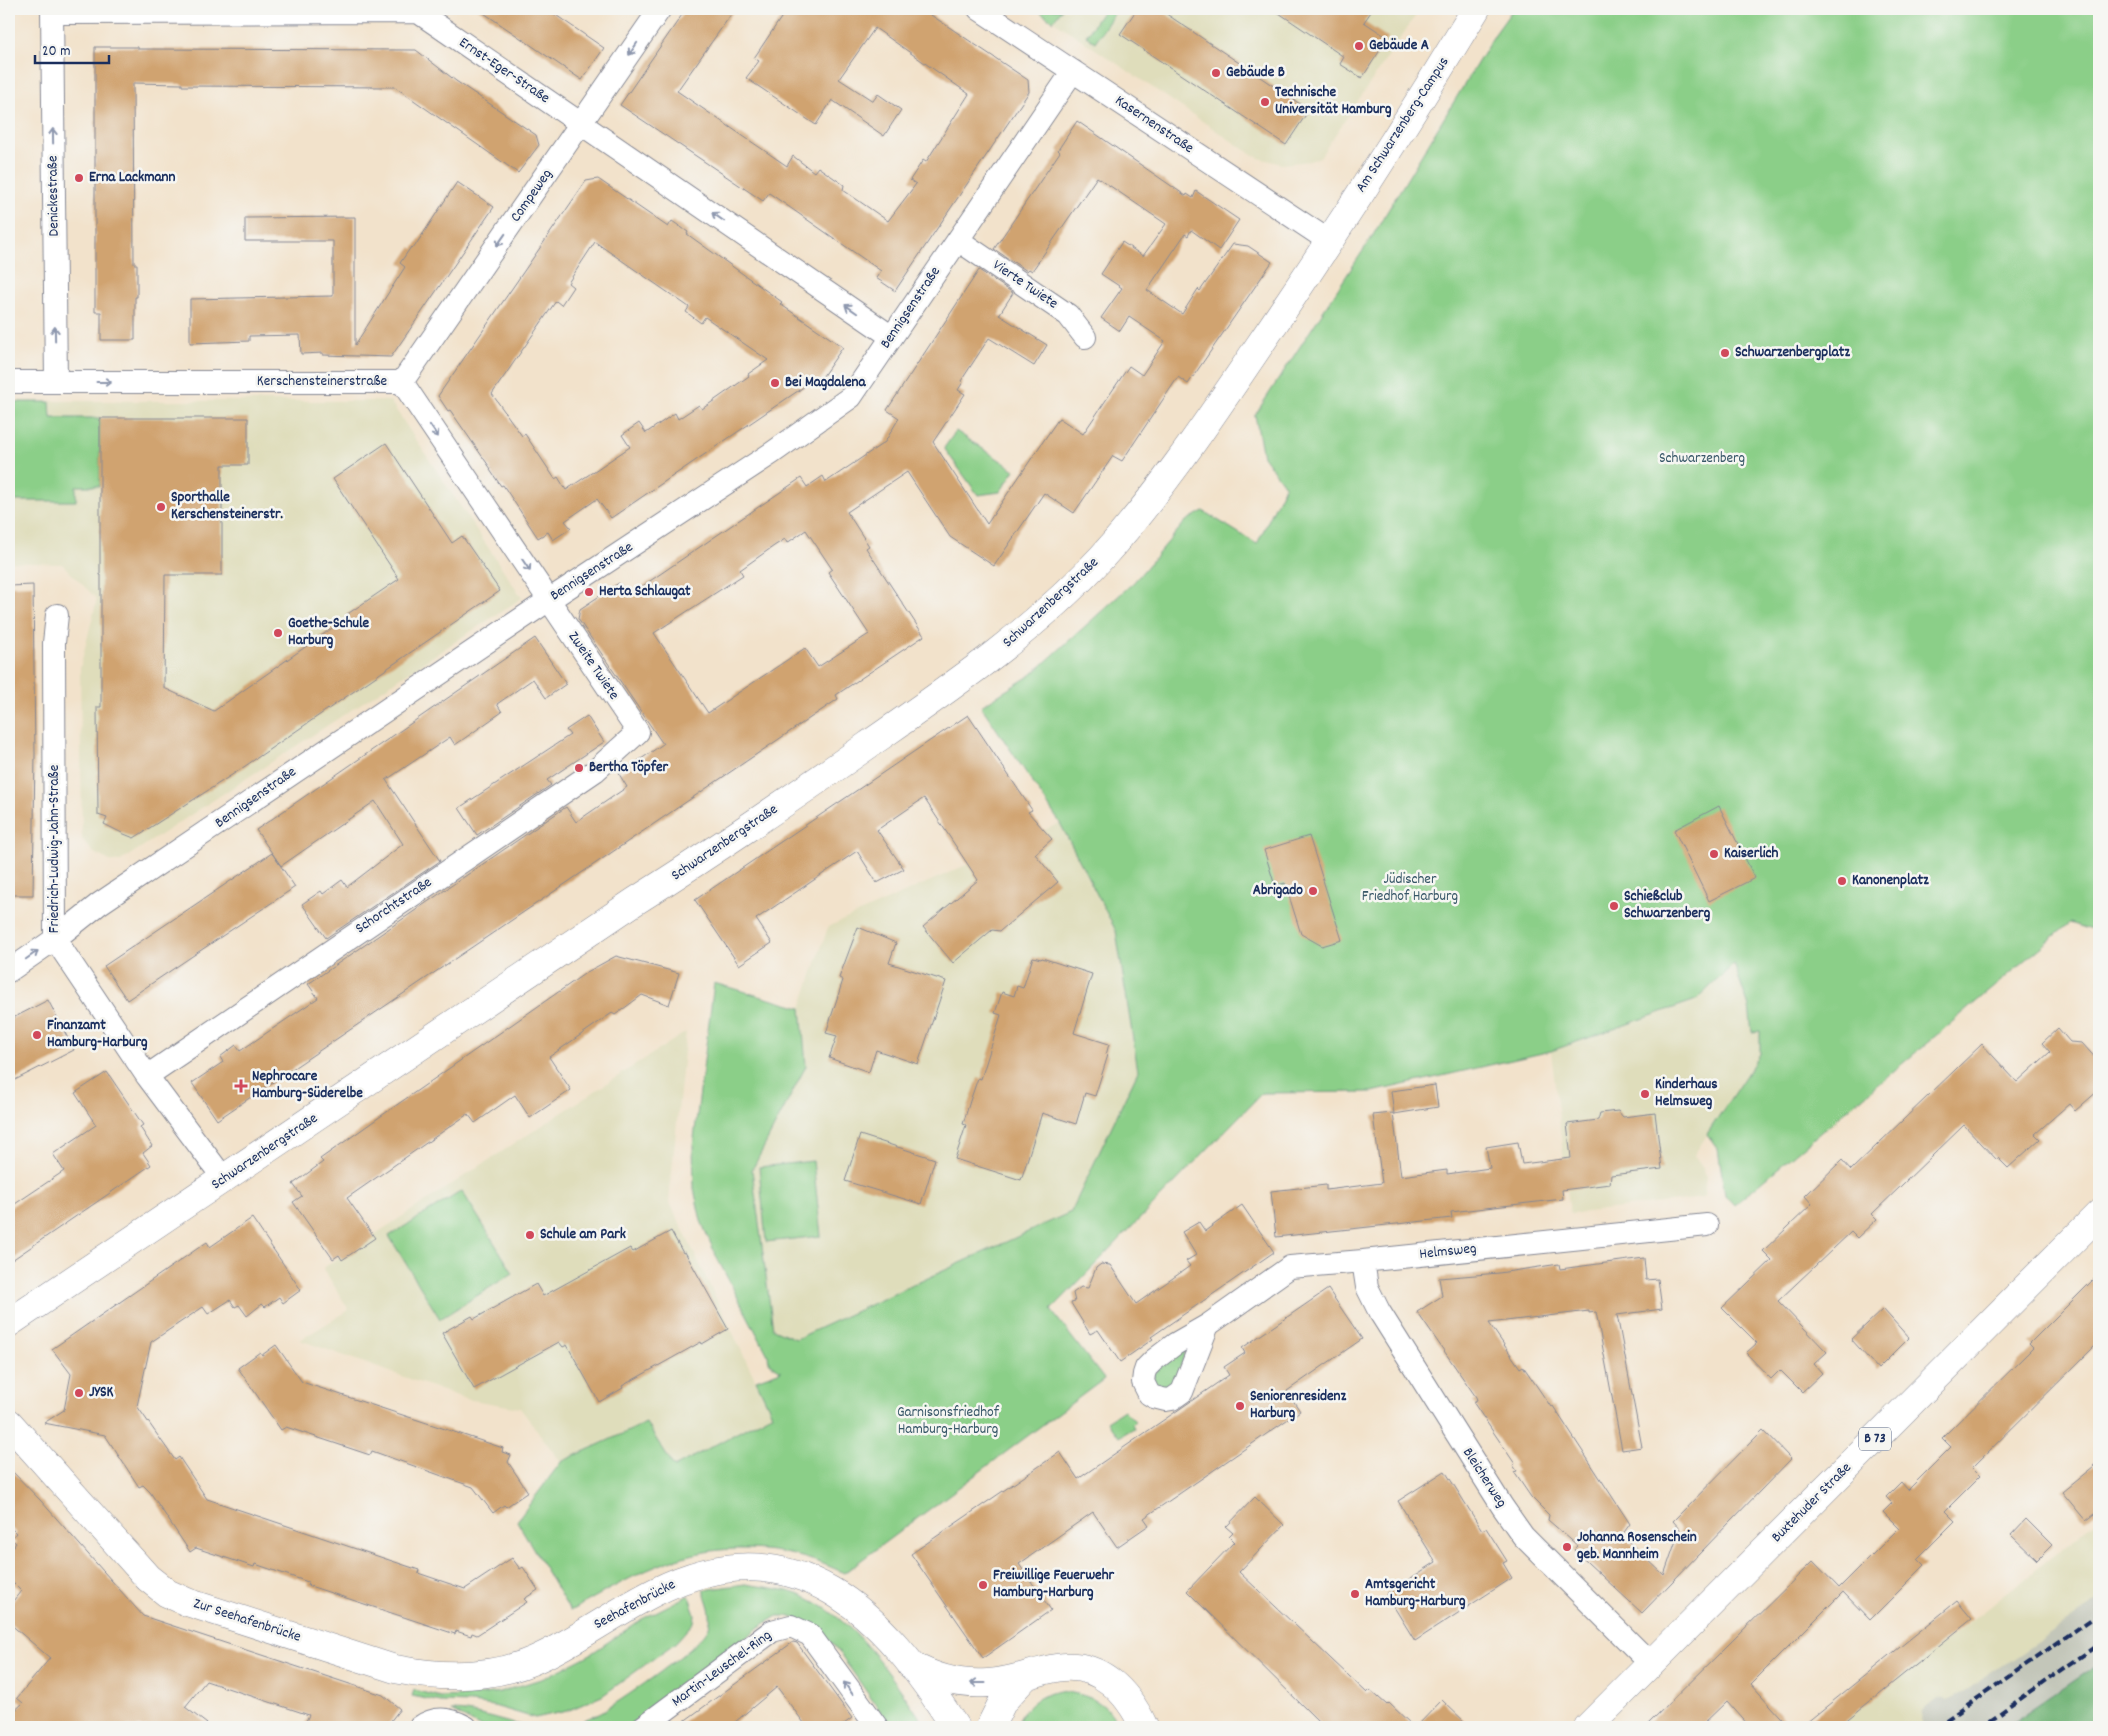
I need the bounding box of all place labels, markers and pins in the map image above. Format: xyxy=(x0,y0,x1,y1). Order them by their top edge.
place label: Gebäude A xyxy=(1369,35,1429,57)
marker: Gebäude A xyxy=(1353,40,1365,52)
place label: Gebäude B xyxy=(1226,62,1285,84)
marker: Gebäude B xyxy=(1210,67,1222,79)
place label: Technische Universität Hamburg xyxy=(1275,82,1392,121)
marker: Technische Universität Hamburg xyxy=(1259,96,1271,108)
place label: Erna Lackmann xyxy=(89,167,175,189)
marker: Erna Lackmann xyxy=(73,172,85,184)
place label: Schwarzenbergplatz xyxy=(1735,342,1850,364)
marker: Schwarzenbergplatz xyxy=(1719,347,1731,359)
place label: Bei Magdalena xyxy=(785,372,866,394)
marker: Bei Magdalena xyxy=(769,377,781,389)
place label: Sporthalle Kerschensteinerstr. xyxy=(171,487,284,526)
marker: Sporthalle Kerschensteinerstr. xyxy=(155,501,167,513)
place label: Herta Schlaugat xyxy=(599,581,691,603)
marker: Herta Schlaugat xyxy=(583,586,595,598)
place label: Goethe-Schule Harburg xyxy=(288,613,370,652)
marker: Goethe-Schule Harburg xyxy=(272,627,284,639)
place label: Bertha Töpfer xyxy=(589,757,669,779)
marker: Bertha Töpfer xyxy=(573,762,585,774)
place label: Kaiserlich xyxy=(1724,843,1779,865)
marker: Kaiserlich xyxy=(1708,848,1720,860)
place label: Kanonenplatz xyxy=(1852,870,1929,892)
marker: Kanonenplatz xyxy=(1836,875,1848,887)
place label: Abrigado xyxy=(1253,880,1303,902)
marker: Abrigado xyxy=(1307,885,1319,897)
place label: Schießclub Schwarzenberg xyxy=(1624,886,1711,925)
marker: Schießclub Schwarzenberg xyxy=(1608,900,1620,912)
place label: Finanzamt Hamburg-Harburg xyxy=(47,1015,148,1054)
marker: Finanzamt Hamburg-Harburg xyxy=(31,1029,43,1041)
place label: Nephrocare Hamburg-Süderelbe xyxy=(252,1066,363,1105)
place label: Kinderhaus Helmsweg xyxy=(1655,1074,1718,1113)
marker: Nephrocare Hamburg-Süderelbe xyxy=(234,1079,248,1093)
marker: Kinderhaus Helmsweg xyxy=(1639,1088,1651,1100)
place label: Schule am Park xyxy=(540,1224,626,1246)
marker: Schule am Park xyxy=(524,1229,536,1241)
place label: JYSK xyxy=(89,1382,114,1404)
place label: Seniorenresidenz Harburg xyxy=(1250,1386,1346,1425)
marker: JYSK xyxy=(73,1387,85,1399)
marker: Seniorenresidenz Harburg xyxy=(1234,1400,1246,1412)
place label: Johanna Rosenschein geb. Mannheim xyxy=(1577,1527,1697,1566)
marker: Johanna Rosenschein geb. Mannheim xyxy=(1561,1541,1573,1553)
place label: Freiwillige Feuerwehr Hamburg-Harburg xyxy=(993,1565,1115,1604)
place label: Amtsgericht Hamburg-Harburg xyxy=(1365,1574,1466,1613)
marker: Freiwillige Feuerwehr Hamburg-Harburg xyxy=(977,1579,989,1591)
marker: Amtsgericht Hamburg-Harburg xyxy=(1349,1588,1361,1600)

